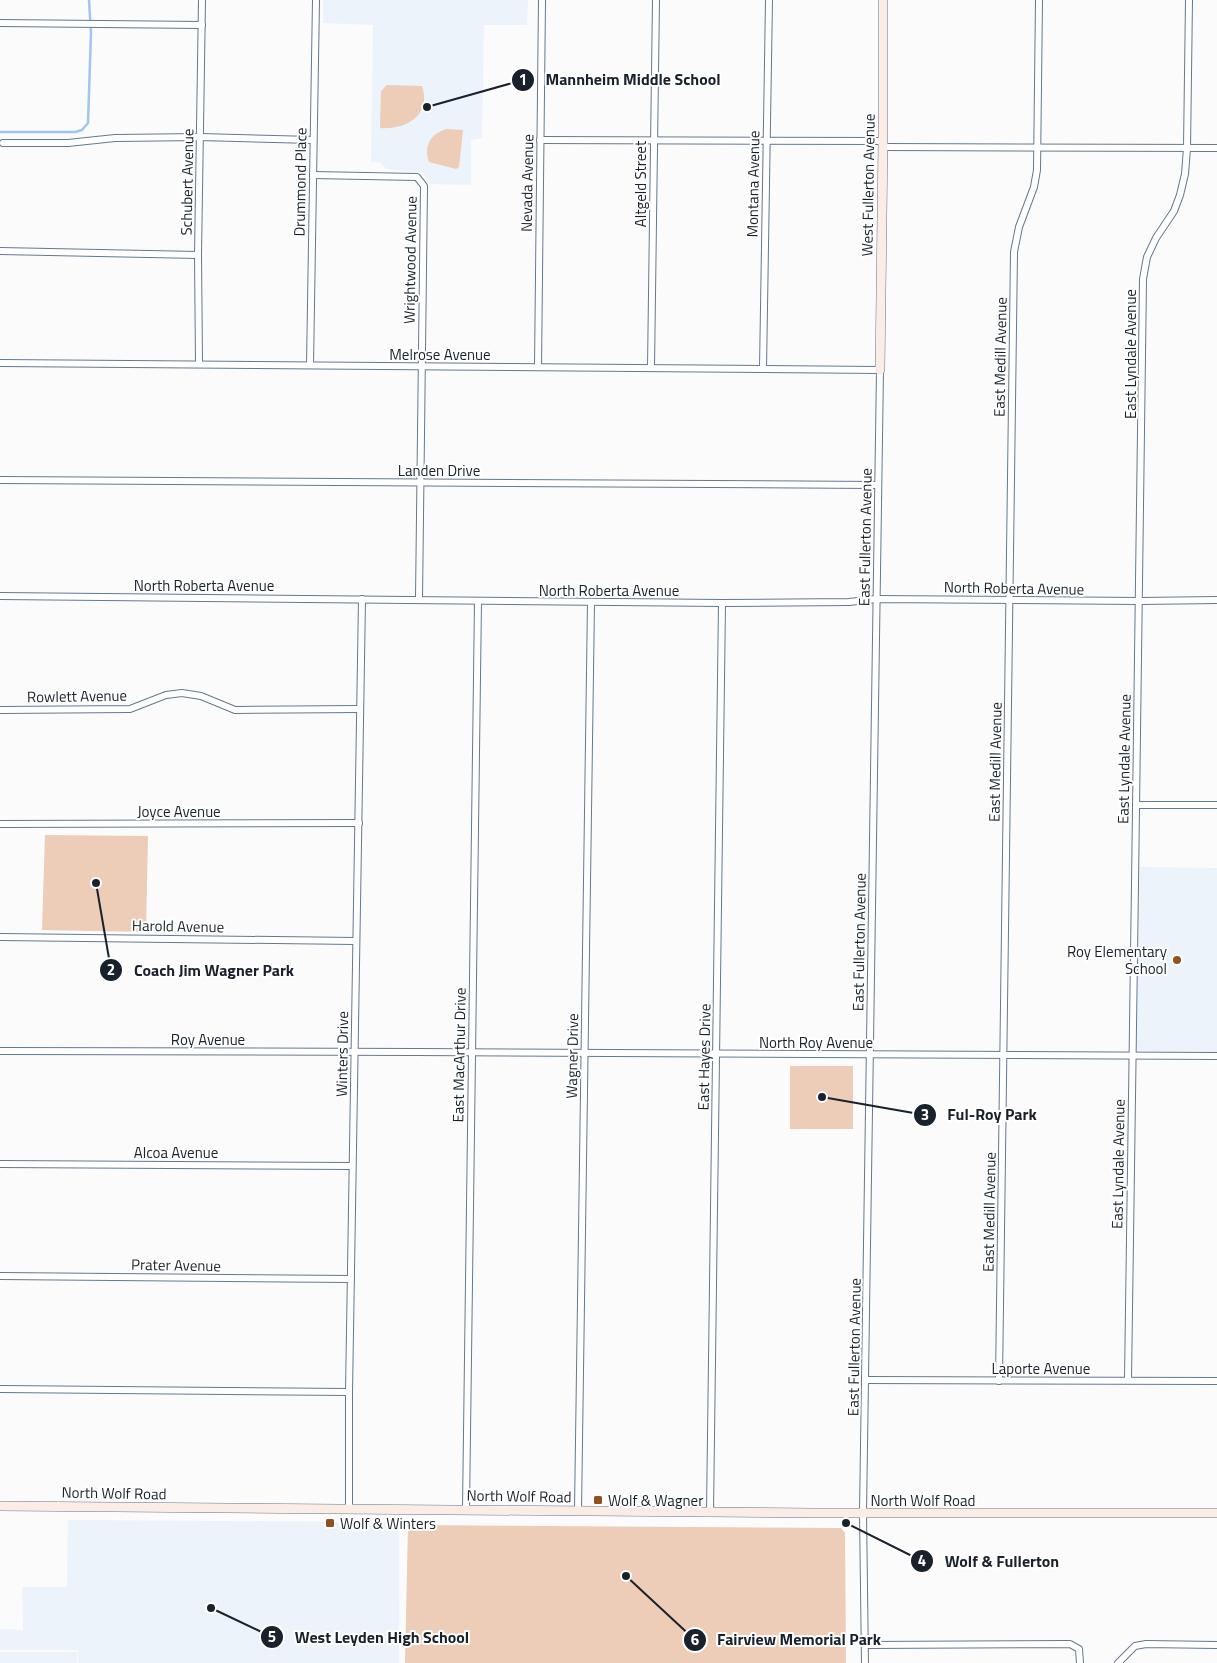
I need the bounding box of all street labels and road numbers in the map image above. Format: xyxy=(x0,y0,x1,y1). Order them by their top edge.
street label: West Fullerton Avenue xyxy=(855,113,881,257)
street label: Drummond Place xyxy=(288,127,312,237)
street label: Schubert Avenue xyxy=(175,128,199,236)
street label: Montana Avenue xyxy=(741,130,765,238)
street label: Nevada Avenue xyxy=(515,134,539,232)
street label: Altgeld Street xyxy=(629,140,652,227)
street label: Wrightwood Avenue xyxy=(397,196,423,324)
street label: East Lyndale Avenue xyxy=(1119,289,1142,419)
street label: East Medill Avenue xyxy=(987,297,1013,417)
street label: Melrose Avenue xyxy=(389,343,491,366)
street label: Landen Drive xyxy=(398,459,480,482)
street label: East Fullerton Avenue xyxy=(852,468,878,606)
street label: North Roberta Avenue xyxy=(134,574,274,597)
street label: North Roberta Avenue xyxy=(944,575,1084,601)
street label: North Roberta Avenue xyxy=(539,579,679,602)
street label: Rowlett Avenue xyxy=(27,684,127,708)
street label: East Lyndale Avenue xyxy=(1111,694,1137,824)
street label: East Medill Avenue xyxy=(982,702,1008,822)
street label: Joyce Avenue xyxy=(137,800,221,823)
street label: East Fullerton Avenue xyxy=(846,873,872,1011)
street label: Harold Avenue xyxy=(132,914,224,938)
street label: East MacArthur Drive xyxy=(446,987,472,1123)
street label: East Hayes Drive xyxy=(692,1003,716,1111)
street label: Winters Drive xyxy=(330,1011,354,1097)
street label: Wagner Drive xyxy=(560,1013,584,1099)
street label: Roy Avenue xyxy=(171,1028,245,1051)
street label: North Roy Avenue xyxy=(759,1031,873,1054)
street label: East Lyndale Avenue xyxy=(1105,1099,1131,1229)
street label: Alcoa Avenue xyxy=(134,1141,218,1164)
street label: East Medill Avenue xyxy=(976,1152,1002,1272)
street label: Prater Avenue xyxy=(131,1253,221,1277)
street label: East Fullerton Avenue xyxy=(841,1278,867,1416)
street label: Laporte Avenue xyxy=(992,1357,1090,1380)
street label: North Wolf Road xyxy=(61,1481,167,1505)
street label: North Wolf Road xyxy=(466,1484,572,1508)
street label: North Wolf Road xyxy=(871,1489,975,1512)

